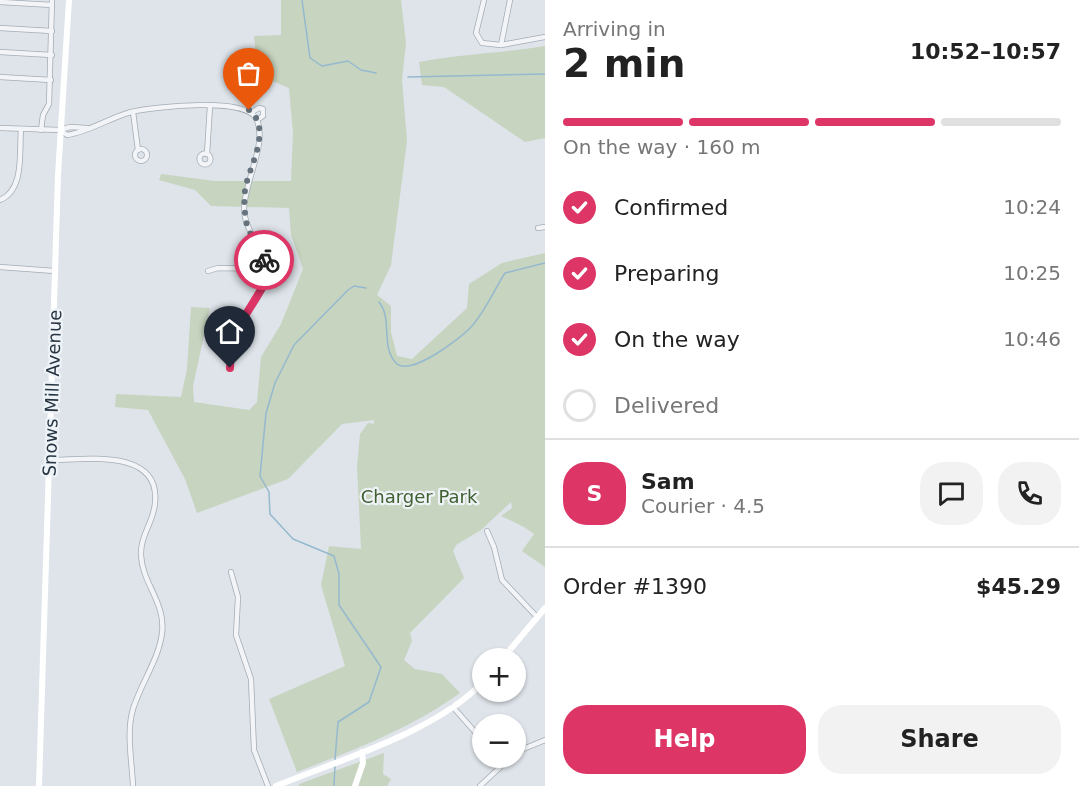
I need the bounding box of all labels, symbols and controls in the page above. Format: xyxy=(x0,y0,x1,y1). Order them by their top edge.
text: Arriving in xyxy=(563,17,666,41)
text: 10:52–10:57 xyxy=(910,39,1061,64)
text: 2 min xyxy=(563,41,685,86)
pin xyxy=(223,48,274,110)
icon: bag xyxy=(232,57,265,90)
text: On the way · 160 m xyxy=(563,135,761,159)
icon: check xyxy=(563,191,596,224)
text: Confirmed xyxy=(614,195,728,220)
text: 10:24 xyxy=(1003,195,1061,219)
courier xyxy=(234,230,294,290)
icon: bike xyxy=(248,244,281,277)
icon: check xyxy=(563,257,596,290)
text: Preparing xyxy=(614,261,720,286)
text: 10:25 xyxy=(1003,261,1061,285)
pin xyxy=(204,306,255,368)
street label: Snows Mill Avenue xyxy=(39,309,65,477)
icon: home xyxy=(213,315,246,348)
icon: check xyxy=(563,323,596,356)
text: On the way xyxy=(614,327,740,352)
text: 10:46 xyxy=(1003,327,1061,351)
text: Delivered xyxy=(614,393,719,418)
button: chat xyxy=(920,462,983,525)
button: phone xyxy=(998,462,1061,525)
text: Sam xyxy=(641,469,695,494)
text: S xyxy=(587,481,602,506)
park label: Charger Park xyxy=(361,486,478,507)
text: Courier · 4.5 xyxy=(641,494,765,518)
text: Order #1390 xyxy=(563,574,707,599)
text: $45.29 xyxy=(976,574,1061,599)
map controls xyxy=(472,648,526,768)
button: + xyxy=(472,648,526,702)
button: Help xyxy=(563,705,806,774)
button: Share xyxy=(818,705,1061,774)
button: − xyxy=(472,714,526,768)

